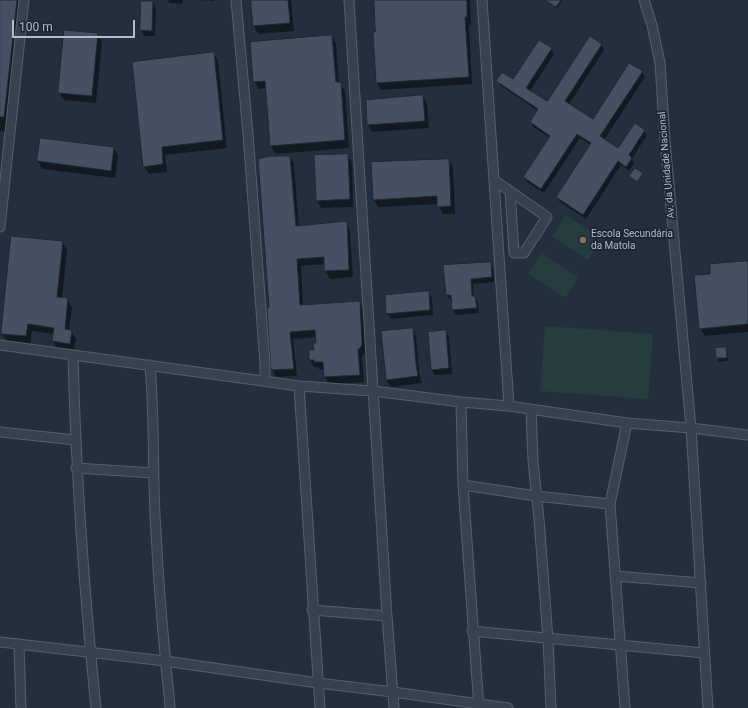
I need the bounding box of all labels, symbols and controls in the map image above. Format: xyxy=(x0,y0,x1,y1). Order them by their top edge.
scale bar xyxy=(14,12,137,38)
text: 100 m xyxy=(19,20,53,34)
street label: Av. da Unidade Nacional xyxy=(656,111,678,219)
place label: Escola Secundária da Matola xyxy=(591,228,673,252)
marker: Escola Secundária da Matola xyxy=(578,235,588,245)

